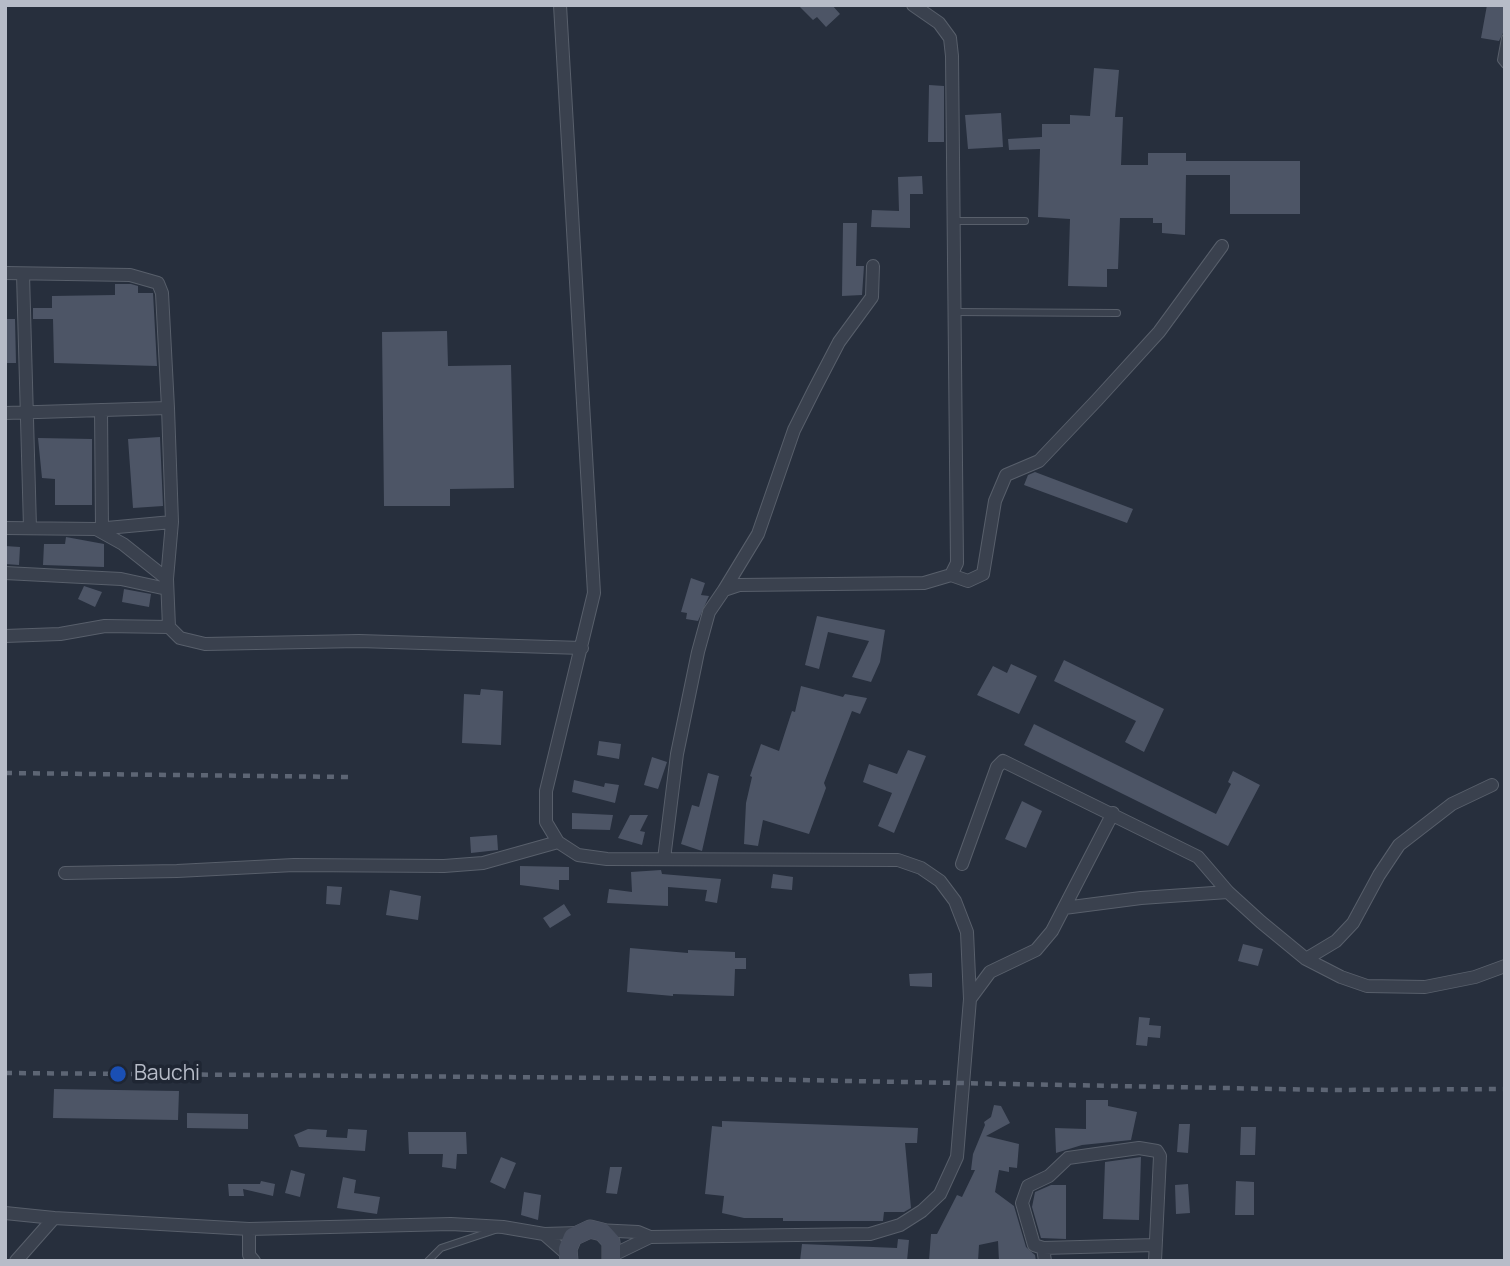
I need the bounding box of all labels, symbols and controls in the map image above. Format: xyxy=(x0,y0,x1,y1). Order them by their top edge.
place label: Bauchi xyxy=(134,1061,200,1087)
marker: Bauchi xyxy=(108,1064,128,1084)

